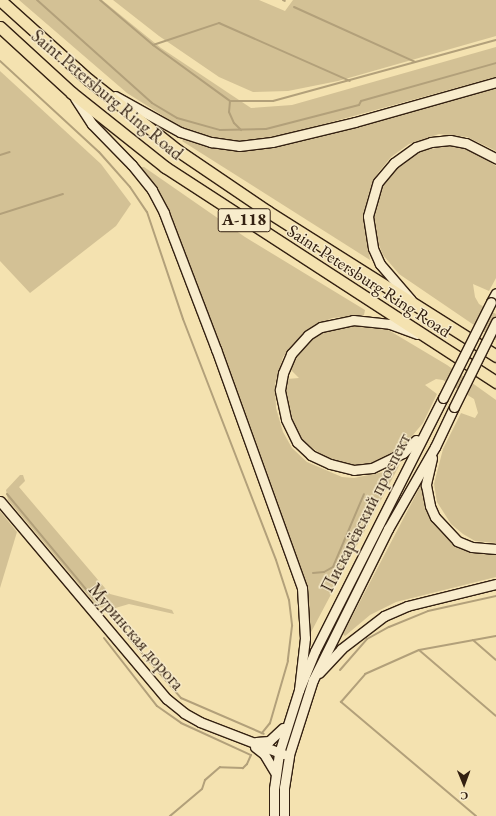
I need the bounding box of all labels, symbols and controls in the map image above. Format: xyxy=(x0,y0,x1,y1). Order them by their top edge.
street label: Saint Petersburg Ring Road xyxy=(27,25,187,165)
road number: А-118 xyxy=(217,205,271,235)
street label: Saint Petersburg Ring Road xyxy=(283,220,455,342)
street label: Пискарёвский проспект xyxy=(317,430,415,596)
street label: Муринская дорога xyxy=(84,579,188,695)
north arrow xyxy=(444,764,484,804)
text: С xyxy=(460,789,468,803)

